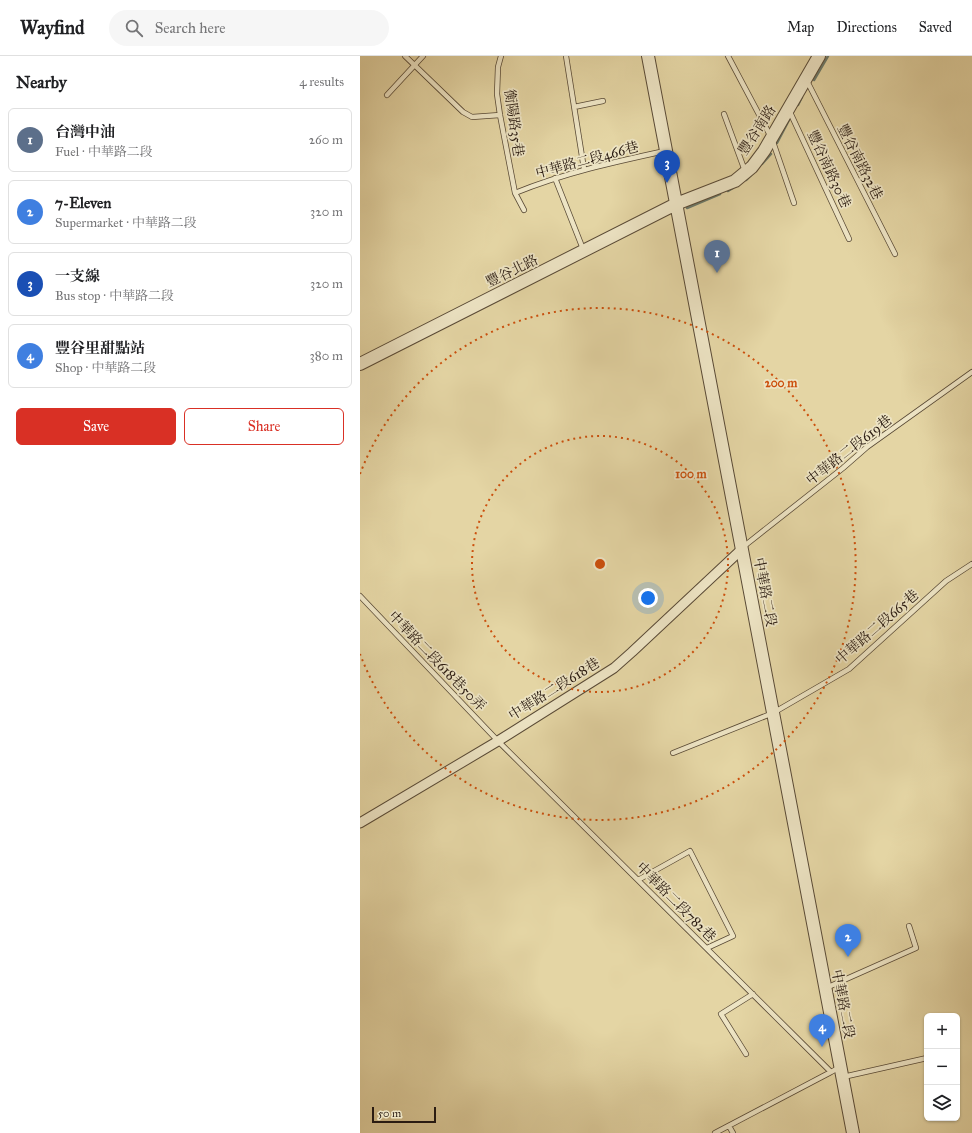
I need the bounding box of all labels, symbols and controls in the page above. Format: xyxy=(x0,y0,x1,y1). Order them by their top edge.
search box xyxy=(109,10,389,46)
text: Wayfind xyxy=(20,16,85,39)
icon: search xyxy=(123,17,145,39)
text: Search here xyxy=(155,19,226,37)
text: Map xyxy=(787,19,814,36)
text: Directions xyxy=(836,19,897,36)
text: Saved xyxy=(919,19,952,36)
text: Nearby xyxy=(16,72,67,93)
text: 4 results xyxy=(299,74,344,90)
street label: 衡陽路35巷 xyxy=(501,88,527,158)
street label: 豐谷南路 xyxy=(735,102,779,158)
street label: 豐谷南路32巷 xyxy=(834,121,886,203)
text: 台灣中油 xyxy=(55,123,115,141)
street label: 豐谷南路30巷 xyxy=(804,127,854,211)
text: 1 xyxy=(27,132,33,148)
text: 260 m xyxy=(309,132,343,148)
street label: 中華路二段466巷 xyxy=(534,138,640,182)
text: Fuel · 中華路二段 xyxy=(55,144,153,160)
pin: 3 xyxy=(654,150,680,183)
text: 7-Eleven xyxy=(55,194,111,212)
text: 2 xyxy=(27,204,33,220)
text: 320 m xyxy=(310,204,343,220)
text: Supermarket · 中華路二段 xyxy=(55,215,197,231)
pin: 1 xyxy=(704,240,730,273)
street label: 豐谷北路 xyxy=(483,251,541,291)
text: 一支線 xyxy=(55,267,100,285)
text: 3 xyxy=(27,276,33,292)
text: 320 m xyxy=(310,276,343,292)
text: Bus stop · 中華路二段 xyxy=(55,288,174,304)
text: 豐谷里甜點站 xyxy=(55,339,145,357)
text: 4 xyxy=(26,348,34,364)
text: 380 m xyxy=(310,348,343,364)
text: Shop · 中華路二段 xyxy=(55,360,156,376)
text: 200 m xyxy=(765,376,798,390)
button: Save xyxy=(16,408,176,445)
button: Share xyxy=(184,408,344,445)
street label: 中華路二段619巷 xyxy=(803,411,895,489)
text: 100 m xyxy=(675,467,708,481)
street label: 中華路二段 xyxy=(750,556,780,628)
centre of rings xyxy=(593,557,607,571)
street label: 中華路二段665巷 xyxy=(832,586,922,668)
your location xyxy=(638,588,658,608)
street label: 中華路二段618巷50弄 xyxy=(385,607,489,715)
street label: 中華路二段618巷 xyxy=(505,654,603,724)
street label: 中華路二段782巷 xyxy=(633,859,719,945)
pin: 2 xyxy=(835,924,861,957)
street label: 中華路二段 xyxy=(828,968,858,1040)
map controls xyxy=(924,1013,960,1121)
button: + xyxy=(924,1013,960,1049)
pin: 4 xyxy=(809,1014,835,1047)
button: − xyxy=(924,1049,960,1085)
button: layers xyxy=(924,1085,960,1121)
scale bar xyxy=(372,1105,436,1124)
text: 50 m xyxy=(378,1107,401,1120)

